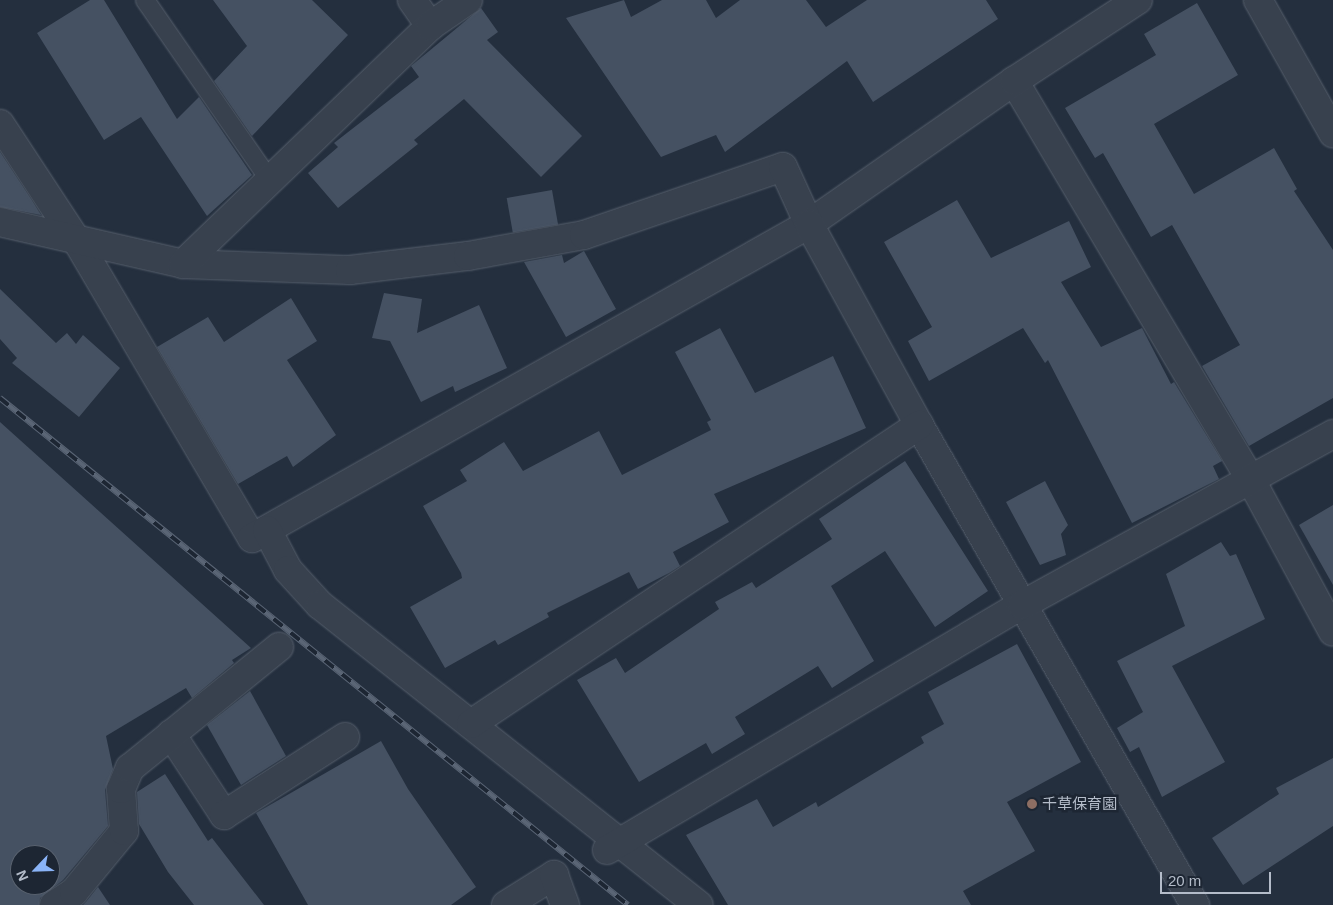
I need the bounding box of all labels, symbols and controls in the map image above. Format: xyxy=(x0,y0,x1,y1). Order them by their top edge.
place label: 千草保育園 xyxy=(1042,795,1117,813)
marker: 千草保育園 xyxy=(1026,798,1038,810)
north arrow xyxy=(10,845,60,895)
scale bar xyxy=(1163,862,1274,894)
text: N xyxy=(13,868,32,884)
text: 20 m xyxy=(1168,872,1201,889)

